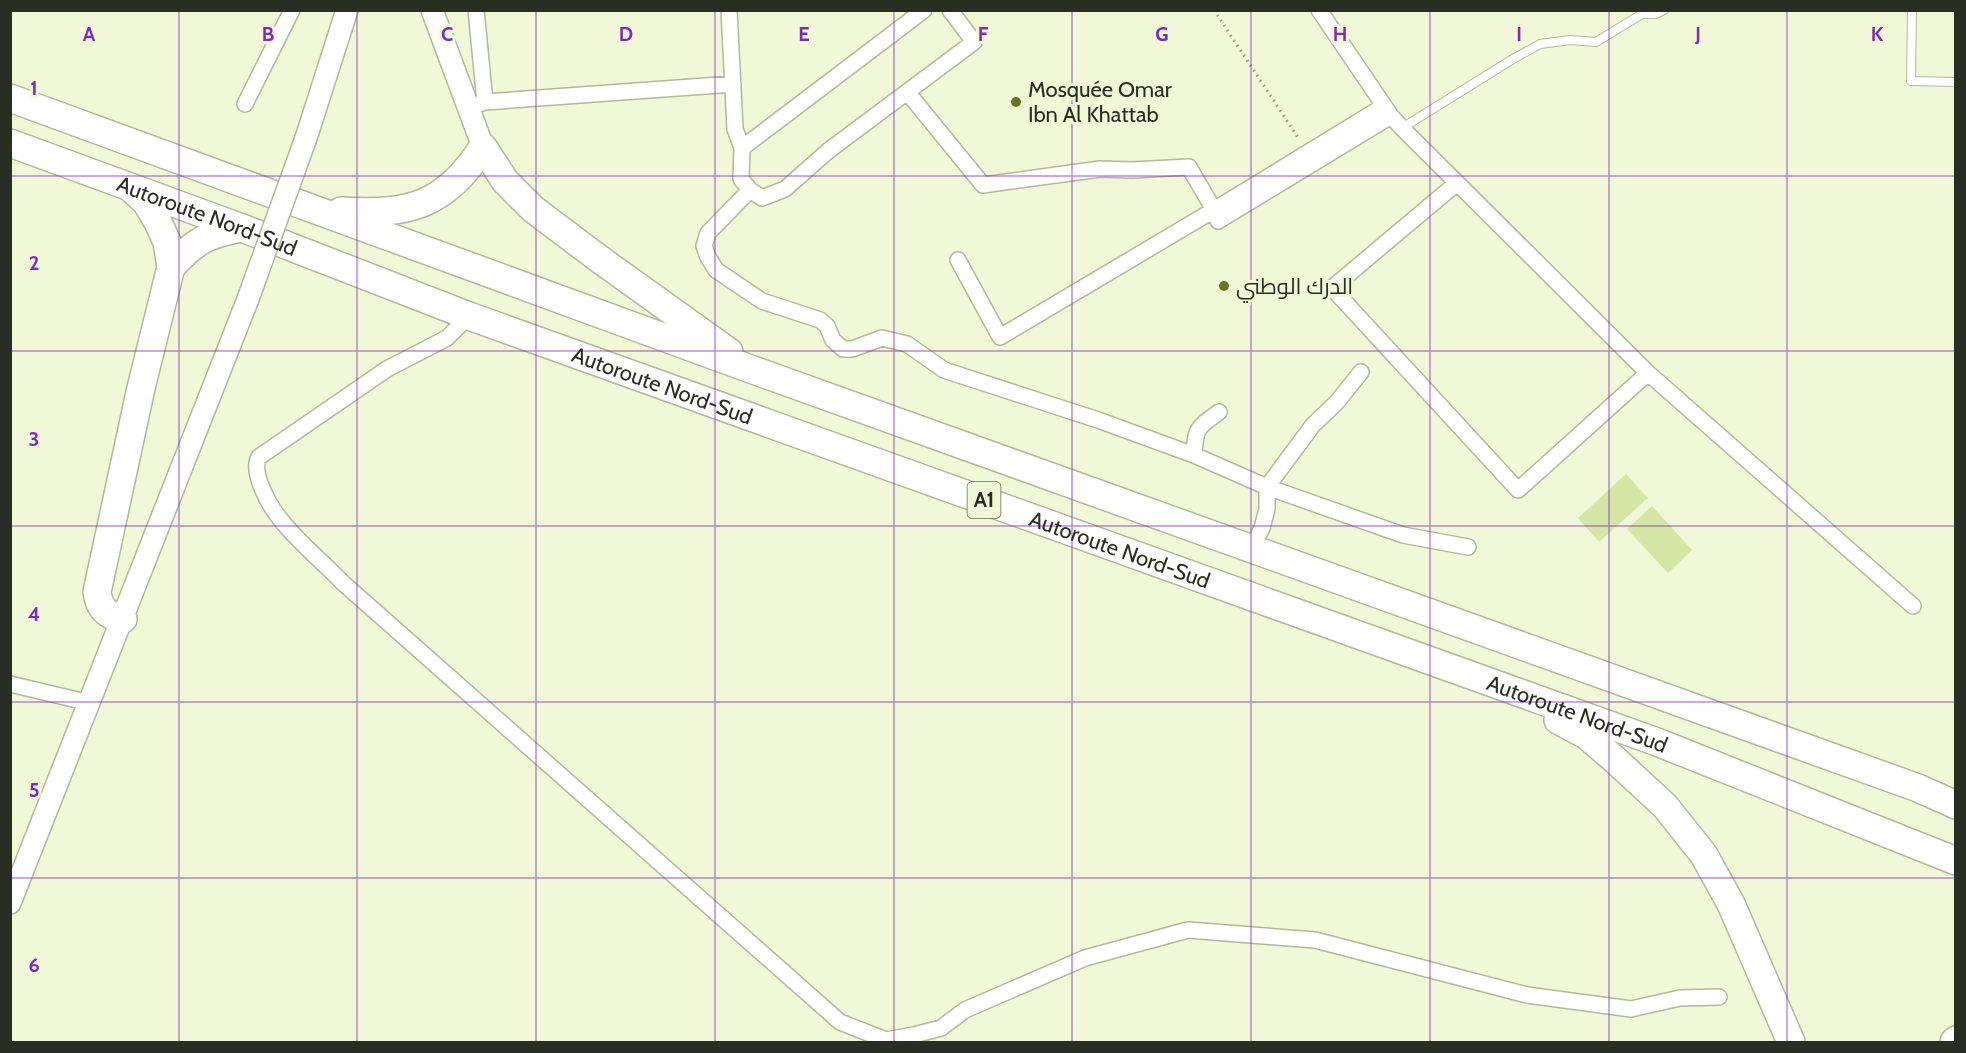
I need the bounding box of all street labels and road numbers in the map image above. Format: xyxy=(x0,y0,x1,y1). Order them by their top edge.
street label: Autoroute Nord-Sud xyxy=(113,170,301,262)
street label: Autoroute Nord-Sud xyxy=(568,341,756,431)
road number: A1 xyxy=(968,482,1000,518)
street label: Autoroute Nord-Sud xyxy=(1026,505,1214,595)
street label: Autoroute Nord-Sud xyxy=(1483,669,1671,759)

